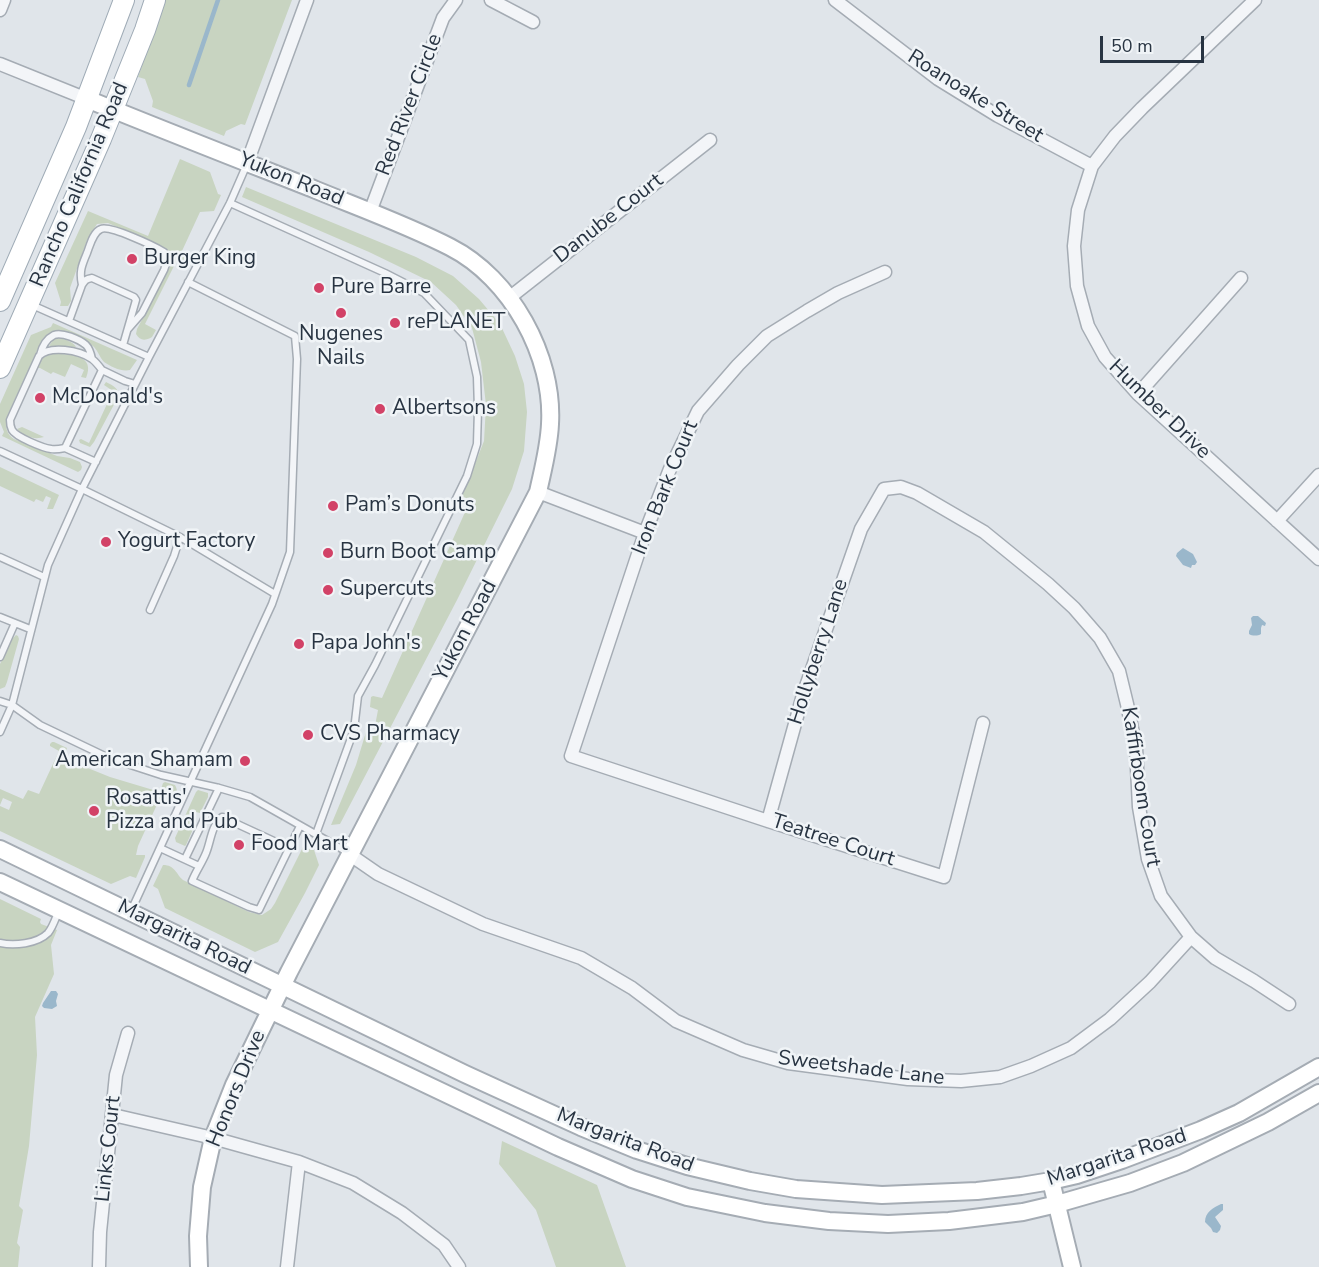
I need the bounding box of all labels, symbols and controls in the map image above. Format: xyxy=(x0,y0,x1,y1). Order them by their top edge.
scale bar xyxy=(1103,24,1206,62)
street label: Red River Circle xyxy=(371,31,449,179)
text: 50 m xyxy=(1111,34,1153,58)
street label: Roanoake Street xyxy=(902,45,1048,149)
street label: Rancho California Road xyxy=(25,79,135,291)
street label: Yukon Road xyxy=(235,148,347,212)
street label: Danube Court xyxy=(549,169,669,269)
place label: Burger King xyxy=(144,246,256,272)
marker: Burger King xyxy=(125,252,139,266)
place label: Pure Barre xyxy=(331,275,431,301)
marker: Pure Barre xyxy=(312,281,326,295)
marker: Nugenes Nails xyxy=(334,306,348,320)
place label: rePLANET xyxy=(407,310,505,336)
marker: rePLANET xyxy=(388,316,402,330)
place label: Nugenes Nails xyxy=(299,322,383,372)
street label: Humber Drive xyxy=(1103,355,1215,465)
place label: McDonald's xyxy=(52,385,163,411)
marker: McDonald's xyxy=(33,391,47,405)
place label: Albertsons xyxy=(392,396,496,422)
marker: Albertsons xyxy=(373,402,387,416)
street label: Iron Bark Court xyxy=(628,417,704,559)
place label: Pam’s Donuts xyxy=(345,493,475,519)
marker: Pam’s Donuts xyxy=(326,499,340,513)
place label: Yogurt Factory xyxy=(118,529,255,555)
marker: Yogurt Factory xyxy=(99,535,113,549)
place label: Burn Boot Camp xyxy=(340,540,496,566)
marker: Burn Boot Camp xyxy=(321,546,335,560)
street label: Yukon Road xyxy=(429,576,503,686)
street label: Hollyberry Lane xyxy=(784,576,854,728)
place label: Supercuts xyxy=(340,577,434,603)
marker: Supercuts xyxy=(321,583,335,597)
place label: Papa John's xyxy=(311,631,421,657)
marker: Papa John's xyxy=(292,637,306,651)
street label: Kaffirboom Court xyxy=(1115,705,1165,869)
place label: CVS Pharmacy xyxy=(320,722,460,748)
marker: CVS Pharmacy xyxy=(301,728,315,742)
place label: American Shamam xyxy=(55,748,233,774)
marker: American Shamam xyxy=(238,754,252,768)
place label: Rosattis' Pizza and Pub xyxy=(106,786,238,836)
marker: Rosattis' Pizza and Pub xyxy=(87,804,101,818)
street label: Teatree Court xyxy=(768,809,898,873)
place label: Food Mart xyxy=(251,832,348,858)
marker: Food Mart xyxy=(232,838,246,852)
street label: Margarita Road xyxy=(113,895,255,981)
street label: Honors Drive xyxy=(202,1027,272,1151)
street label: Sweetshade Lane xyxy=(776,1046,946,1092)
street label: Links Court xyxy=(91,1095,127,1203)
street label: Margarita Road xyxy=(553,1103,697,1179)
street label: Margarita Road xyxy=(1044,1124,1190,1192)

